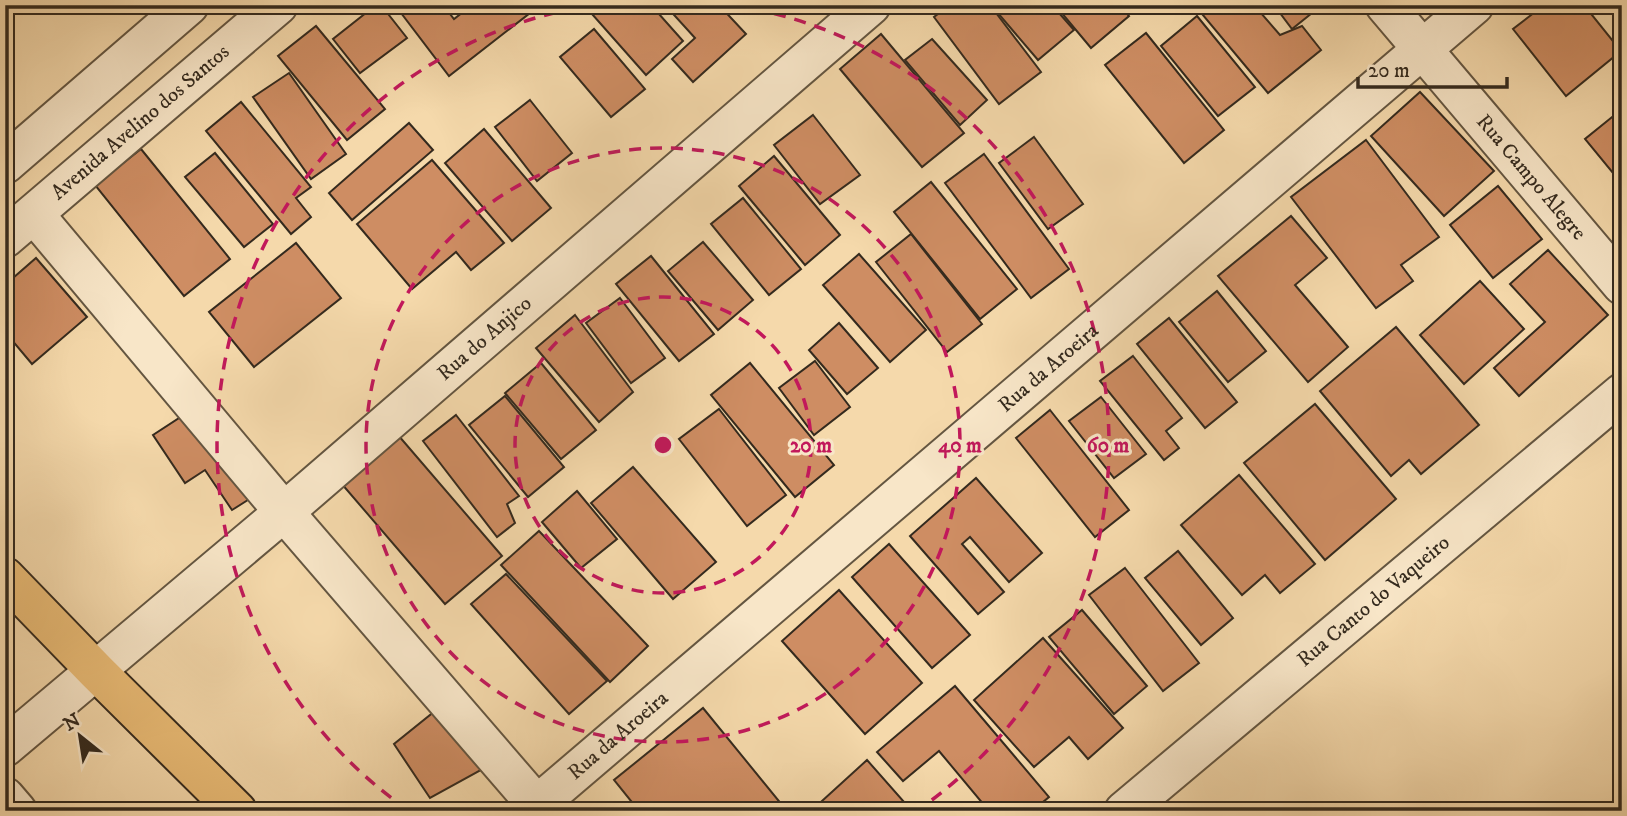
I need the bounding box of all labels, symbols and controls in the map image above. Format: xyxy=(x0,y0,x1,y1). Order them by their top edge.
street label: Avenida Avelino dos Santos xyxy=(46,39,235,206)
scale bar xyxy=(1358,46,1506,90)
text: 20 m xyxy=(1368,58,1410,84)
street label: Rua Campo Alegre xyxy=(1470,109,1592,246)
street label: Rua do Anjico xyxy=(432,291,537,387)
street label: Rua da Aroeira xyxy=(993,318,1104,418)
centre of rings xyxy=(651,433,675,457)
text: 20 m xyxy=(790,433,832,459)
text: 40 m xyxy=(938,433,982,459)
text: 60 m xyxy=(1087,433,1129,459)
street label: Rua Canto do Vaqueiro xyxy=(1292,530,1455,673)
street label: Rua da Aroeira xyxy=(563,686,674,786)
north arrow xyxy=(46,700,116,770)
text: N xyxy=(60,709,85,736)

